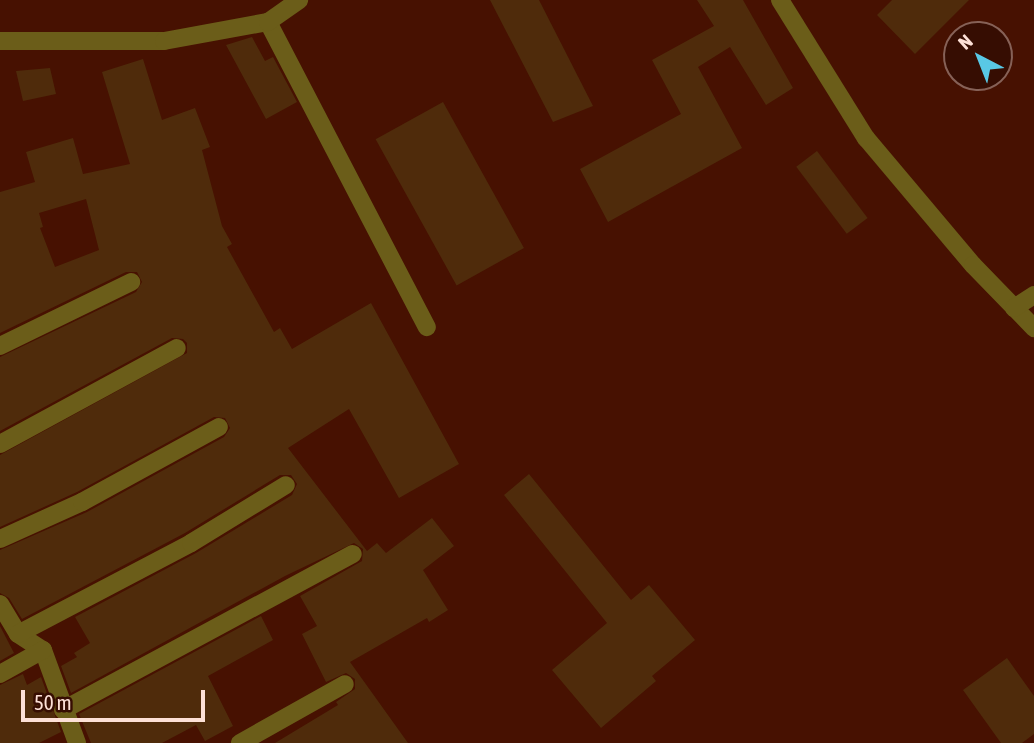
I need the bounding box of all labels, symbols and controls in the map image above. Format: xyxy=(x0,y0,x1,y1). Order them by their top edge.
north arrow xyxy=(943,21,1013,91)
text: N xyxy=(954,30,977,54)
scale bar xyxy=(24,676,208,720)
text: 50 m xyxy=(34,690,72,714)

